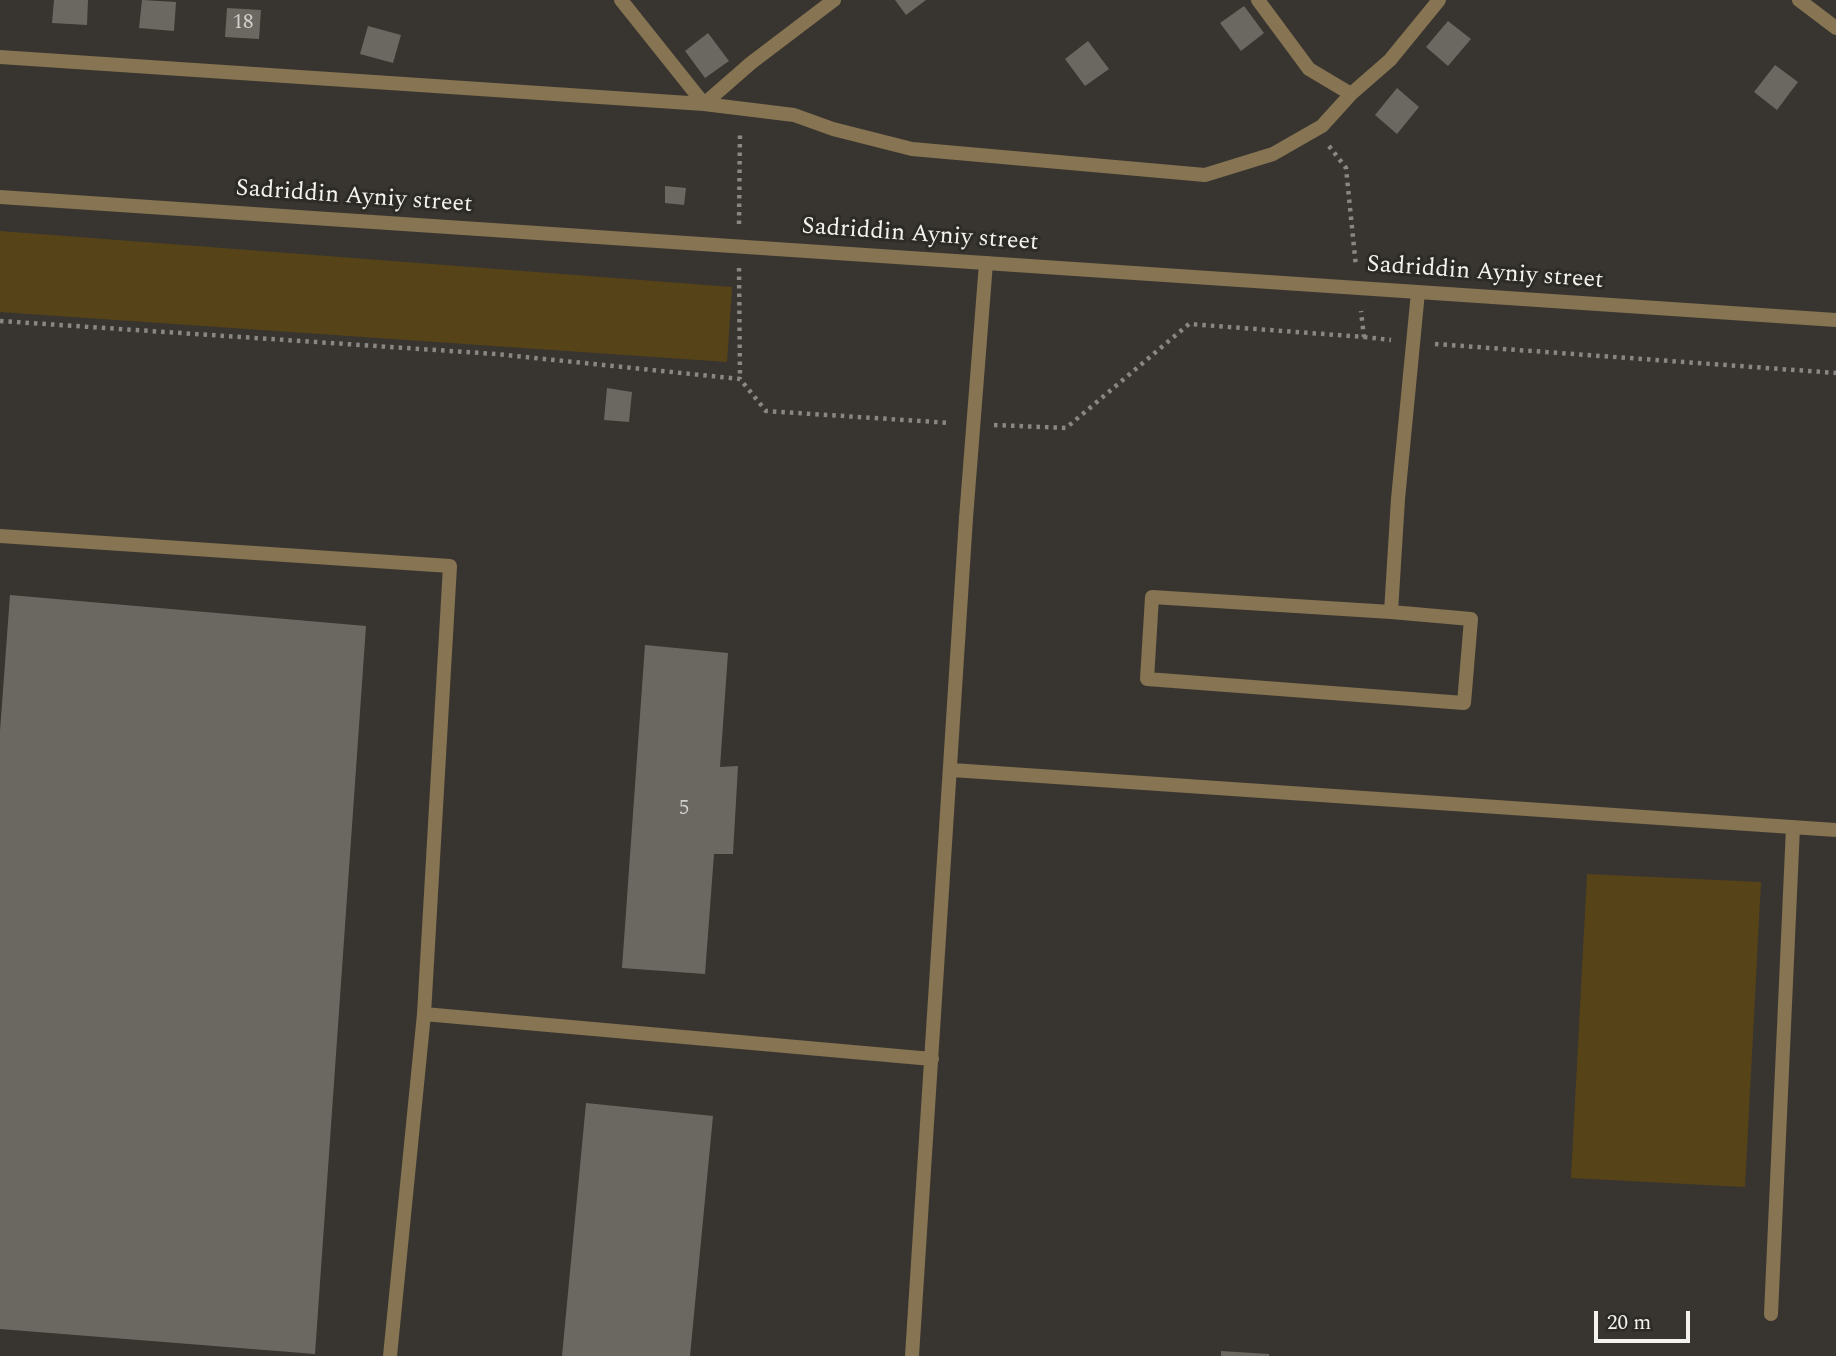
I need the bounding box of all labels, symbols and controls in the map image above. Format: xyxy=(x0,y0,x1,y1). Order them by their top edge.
house number: 18 xyxy=(233,11,253,37)
street label: Sadriddin Ayniy street xyxy=(235,175,473,221)
street label: Sadriddin Ayniy street xyxy=(801,213,1039,259)
street label: Sadriddin Ayniy street xyxy=(1366,251,1604,297)
house number: 5 xyxy=(679,797,689,823)
scale bar xyxy=(1598,1296,1694,1340)
text: 20 m xyxy=(1607,1307,1651,1339)

